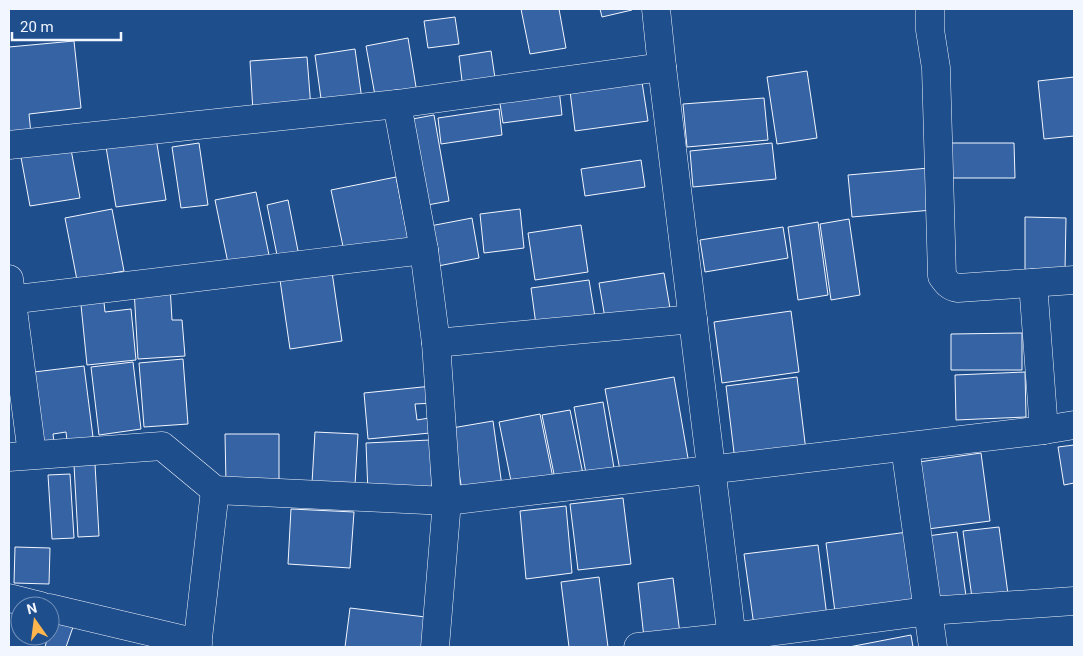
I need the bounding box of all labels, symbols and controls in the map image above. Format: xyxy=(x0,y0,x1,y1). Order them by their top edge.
scale bar xyxy=(12,10,121,42)
text: 20 m xyxy=(20,18,54,36)
north arrow xyxy=(10,596,60,646)
text: N xyxy=(25,599,39,617)

